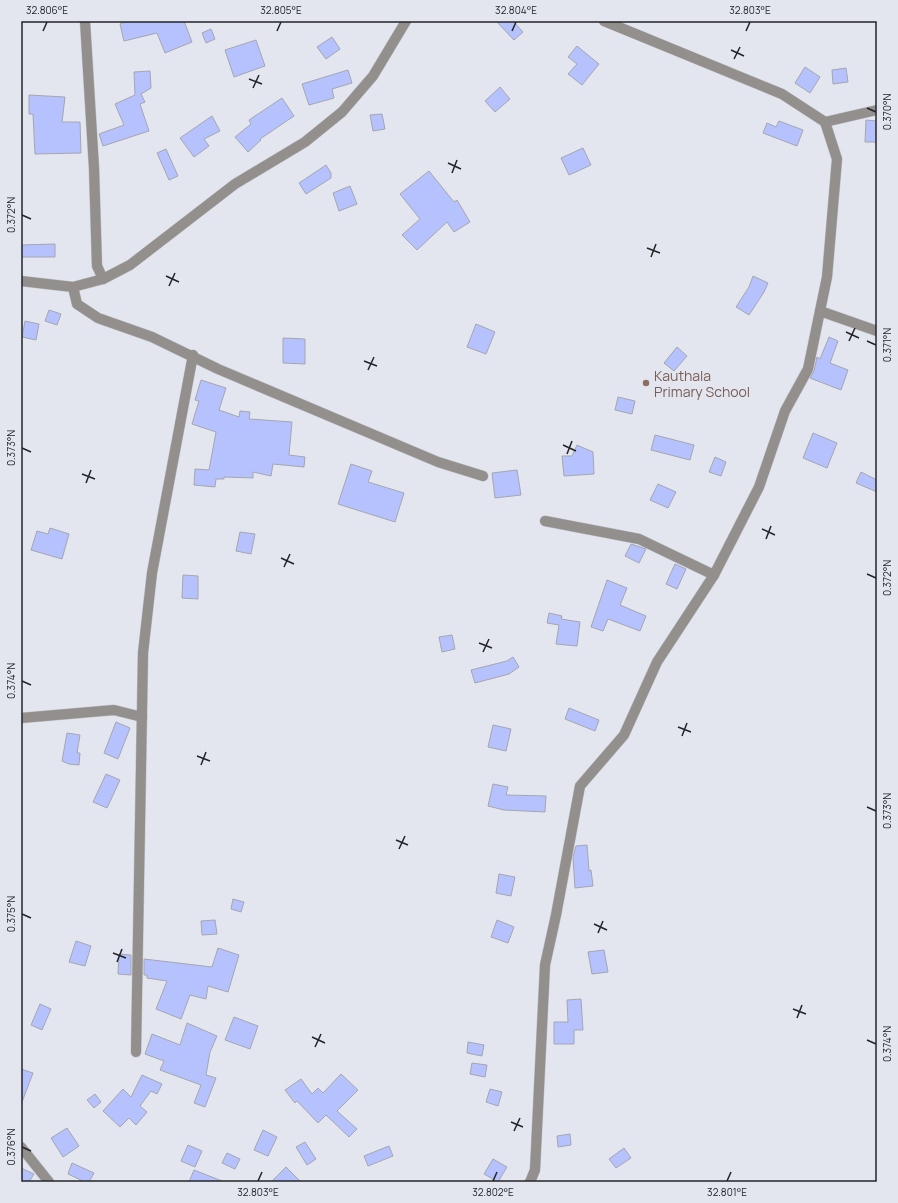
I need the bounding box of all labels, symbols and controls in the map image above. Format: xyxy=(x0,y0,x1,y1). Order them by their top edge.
text: 32.806°E xyxy=(26,3,68,17)
text: 32.805°E xyxy=(260,3,302,17)
text: 32.804°E xyxy=(495,3,537,17)
text: 32.803°E xyxy=(729,3,771,17)
text: 0.370°N xyxy=(880,94,894,130)
text: 0.372°N xyxy=(4,197,18,233)
text: 0.371°N xyxy=(880,328,894,362)
place label: Kauthala Primary School xyxy=(654,366,750,401)
marker: Kauthala Primary School xyxy=(641,378,651,388)
text: 0.373°N xyxy=(4,430,18,466)
text: 0.372°N xyxy=(880,560,894,596)
text: 0.374°N xyxy=(4,663,18,699)
text: 0.373°N xyxy=(880,793,894,829)
text: 0.375°N xyxy=(4,896,18,932)
text: 0.374°N xyxy=(880,1026,894,1062)
text: 0.376°N xyxy=(4,1128,18,1165)
text: 32.803°E xyxy=(237,1185,279,1199)
text: 32.802°E xyxy=(472,1185,514,1199)
text: 32.801°E xyxy=(707,1185,747,1199)

